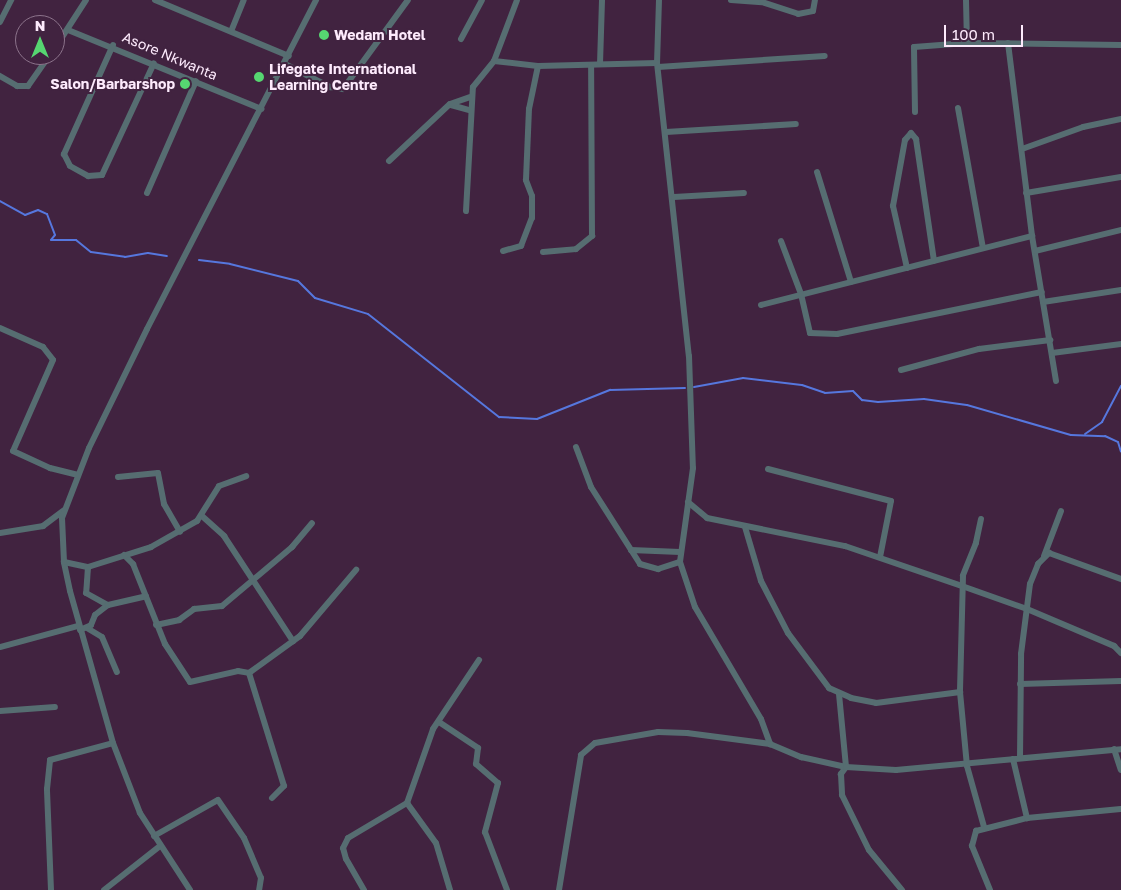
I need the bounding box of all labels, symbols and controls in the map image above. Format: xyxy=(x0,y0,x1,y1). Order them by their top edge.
north arrow xyxy=(15,15,65,65)
scale bar xyxy=(946,15,1025,47)
text: N xyxy=(35,17,45,34)
text: 100 m xyxy=(952,25,995,43)
place label: Wedam Hotel xyxy=(334,27,426,43)
street label: Asore Nkwanta xyxy=(120,28,220,84)
marker: Wedam Hotel xyxy=(318,29,330,41)
place label: Lifegate International Learning Centre xyxy=(269,61,416,94)
marker: Lifegate International Learning Centre xyxy=(253,71,265,83)
place label: Salon/Barbarshop xyxy=(50,76,175,92)
marker: Salon/Barbarshop xyxy=(179,78,191,90)

